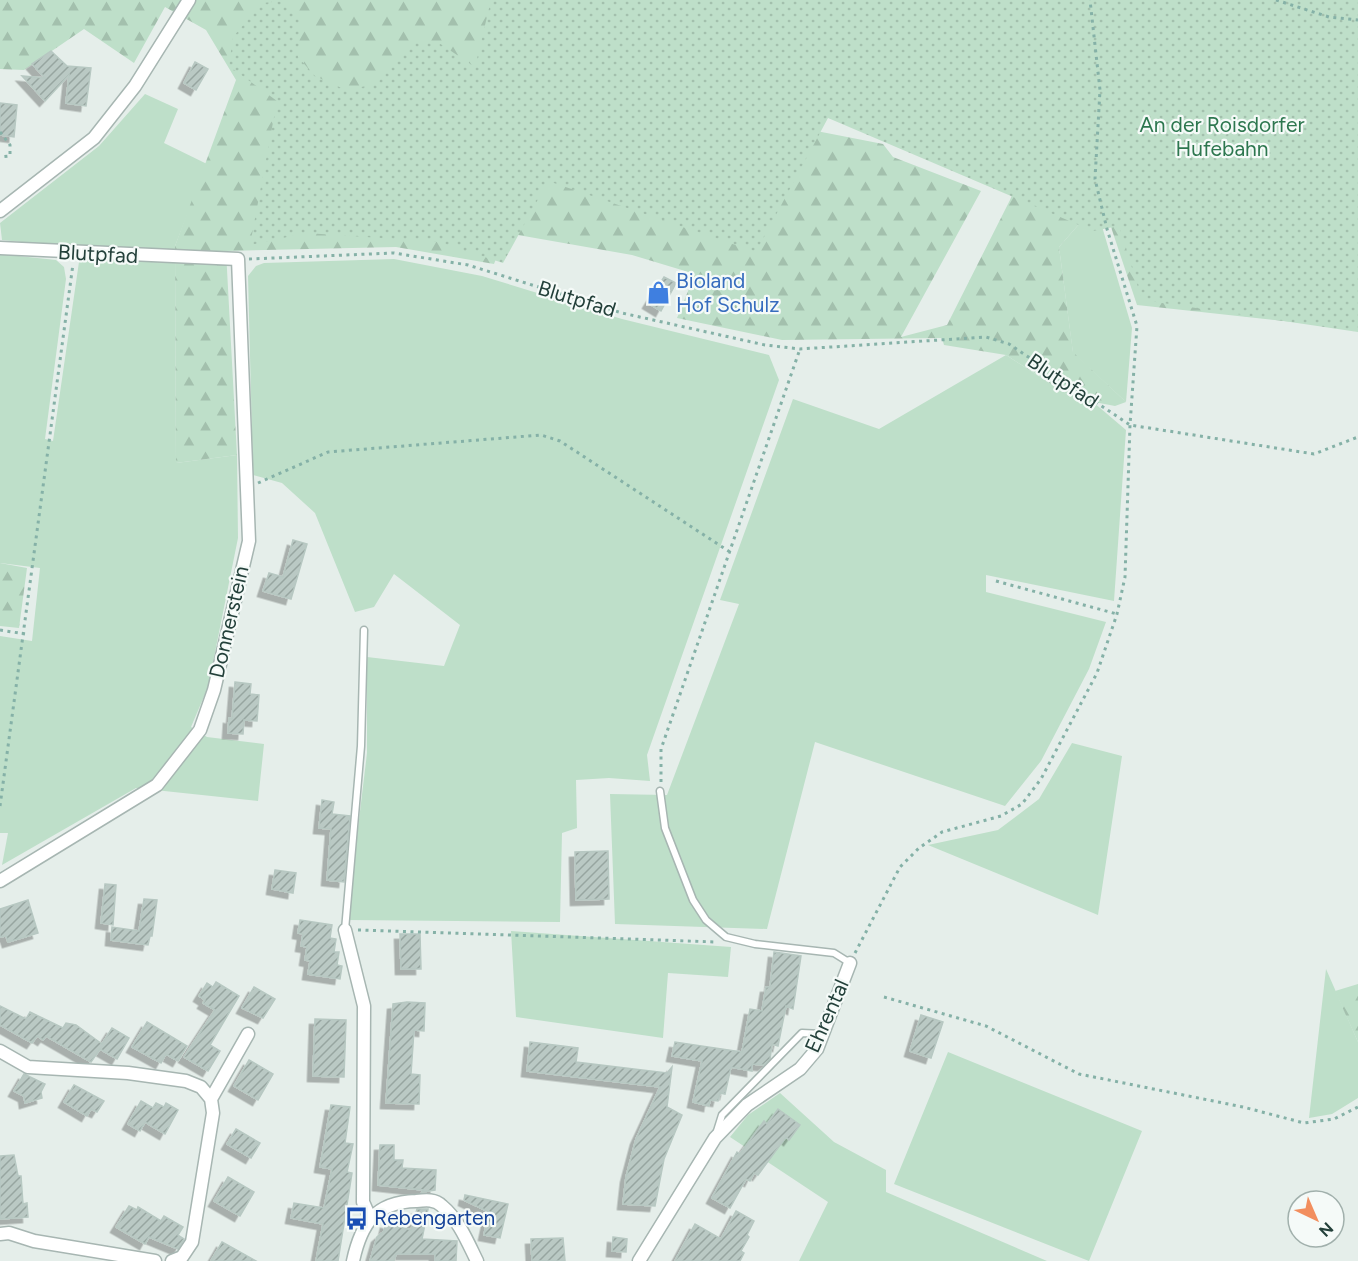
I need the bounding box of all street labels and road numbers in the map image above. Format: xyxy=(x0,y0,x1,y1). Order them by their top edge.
street label: Blutpfad xyxy=(57,239,139,268)
street label: Blutpfad xyxy=(535,275,619,322)
street label: Blutpfad xyxy=(1023,348,1104,413)
street label: Donnerstein xyxy=(203,563,254,680)
street label: Ehrental xyxy=(799,975,854,1056)

